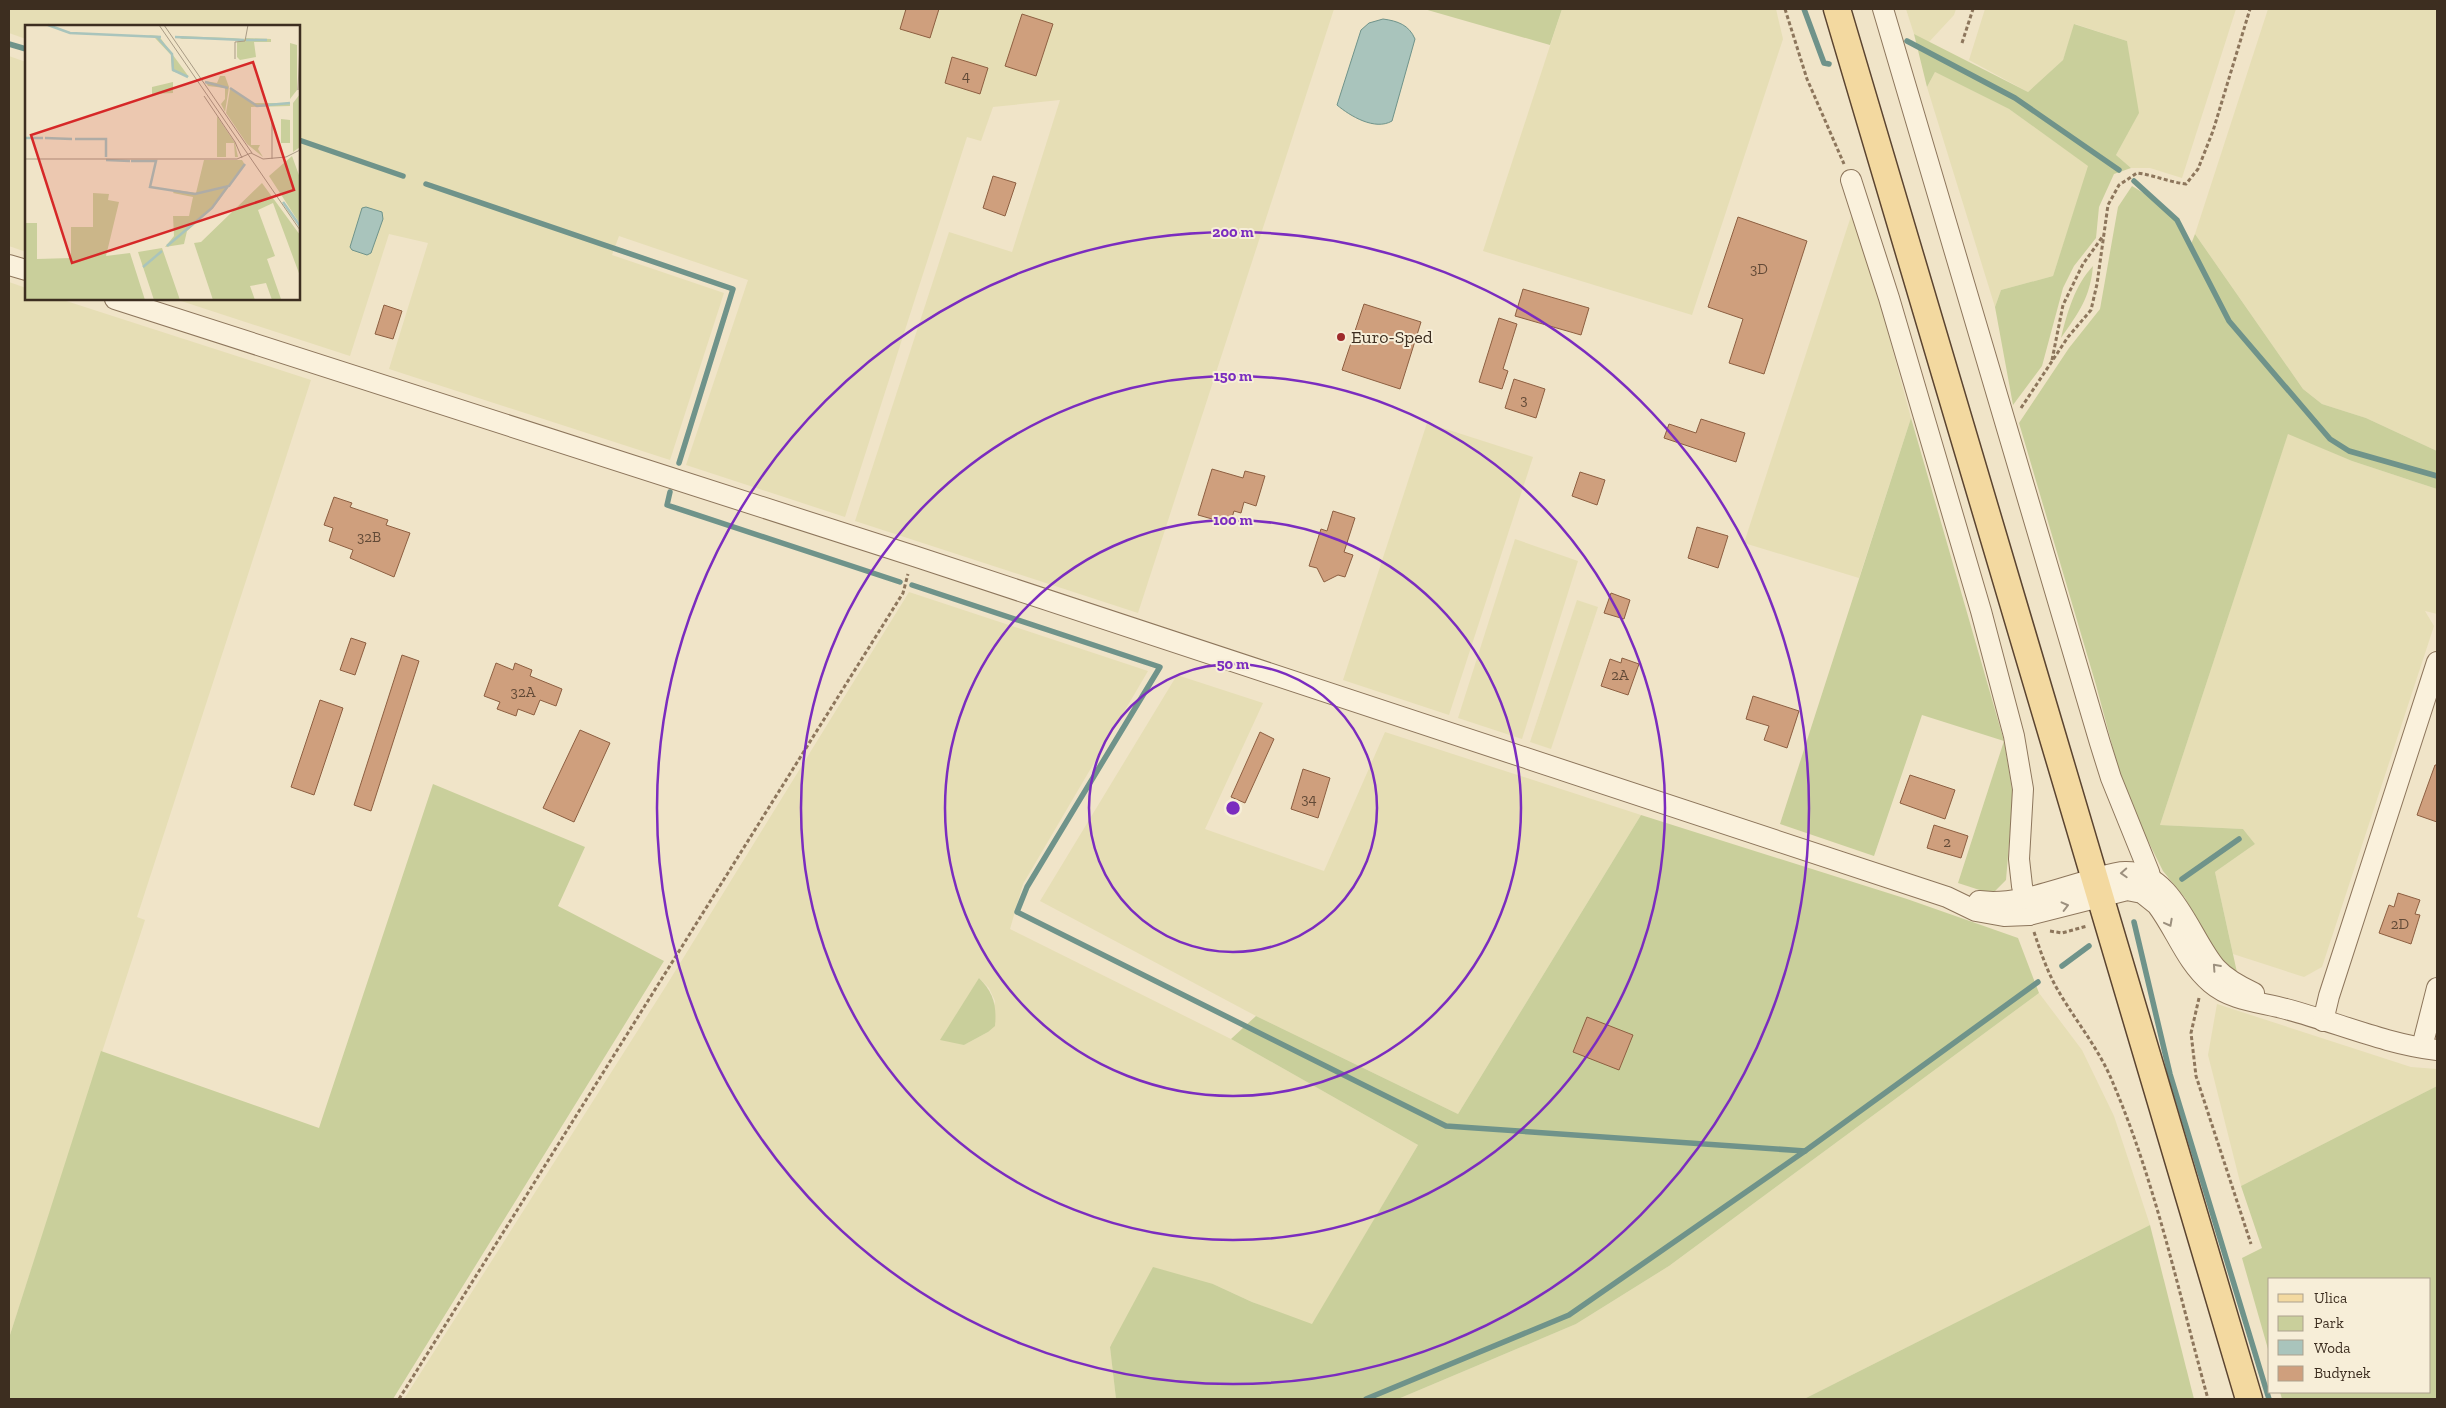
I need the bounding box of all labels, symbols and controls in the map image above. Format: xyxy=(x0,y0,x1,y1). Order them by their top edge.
inset map xyxy=(25,25,300,300)
house number: 4 xyxy=(962,67,970,85)
text: 200 m xyxy=(1212,223,1254,241)
house number: 3D xyxy=(1750,260,1768,278)
place label: Euro-Sped xyxy=(1351,326,1433,348)
marker: Euro-Sped xyxy=(1335,331,1347,343)
text: 150 m xyxy=(1214,367,1252,385)
house number: 3 xyxy=(1520,391,1528,409)
text: 100 m xyxy=(1213,511,1253,529)
house number: 32B xyxy=(357,528,381,546)
text: 50 m xyxy=(1217,655,1249,673)
house number: 2A xyxy=(1611,666,1629,684)
house number: 32A xyxy=(511,683,536,701)
house number: 34 xyxy=(1301,790,1317,808)
centre of rings xyxy=(1224,799,1242,817)
house number: 2 xyxy=(1943,833,1951,851)
one-way arrow xyxy=(2119,868,2127,879)
one-way arrow xyxy=(2060,901,2069,912)
house number: 2D xyxy=(2391,915,2409,933)
one-way arrow xyxy=(2163,918,2173,927)
one-way arrow xyxy=(2213,963,2222,972)
legend xyxy=(2268,1278,2431,1393)
text: Ulica xyxy=(2314,1289,2347,1307)
text: Park xyxy=(2314,1314,2344,1332)
text: Woda xyxy=(2314,1339,2351,1357)
text: Budynek xyxy=(2314,1364,2371,1382)

